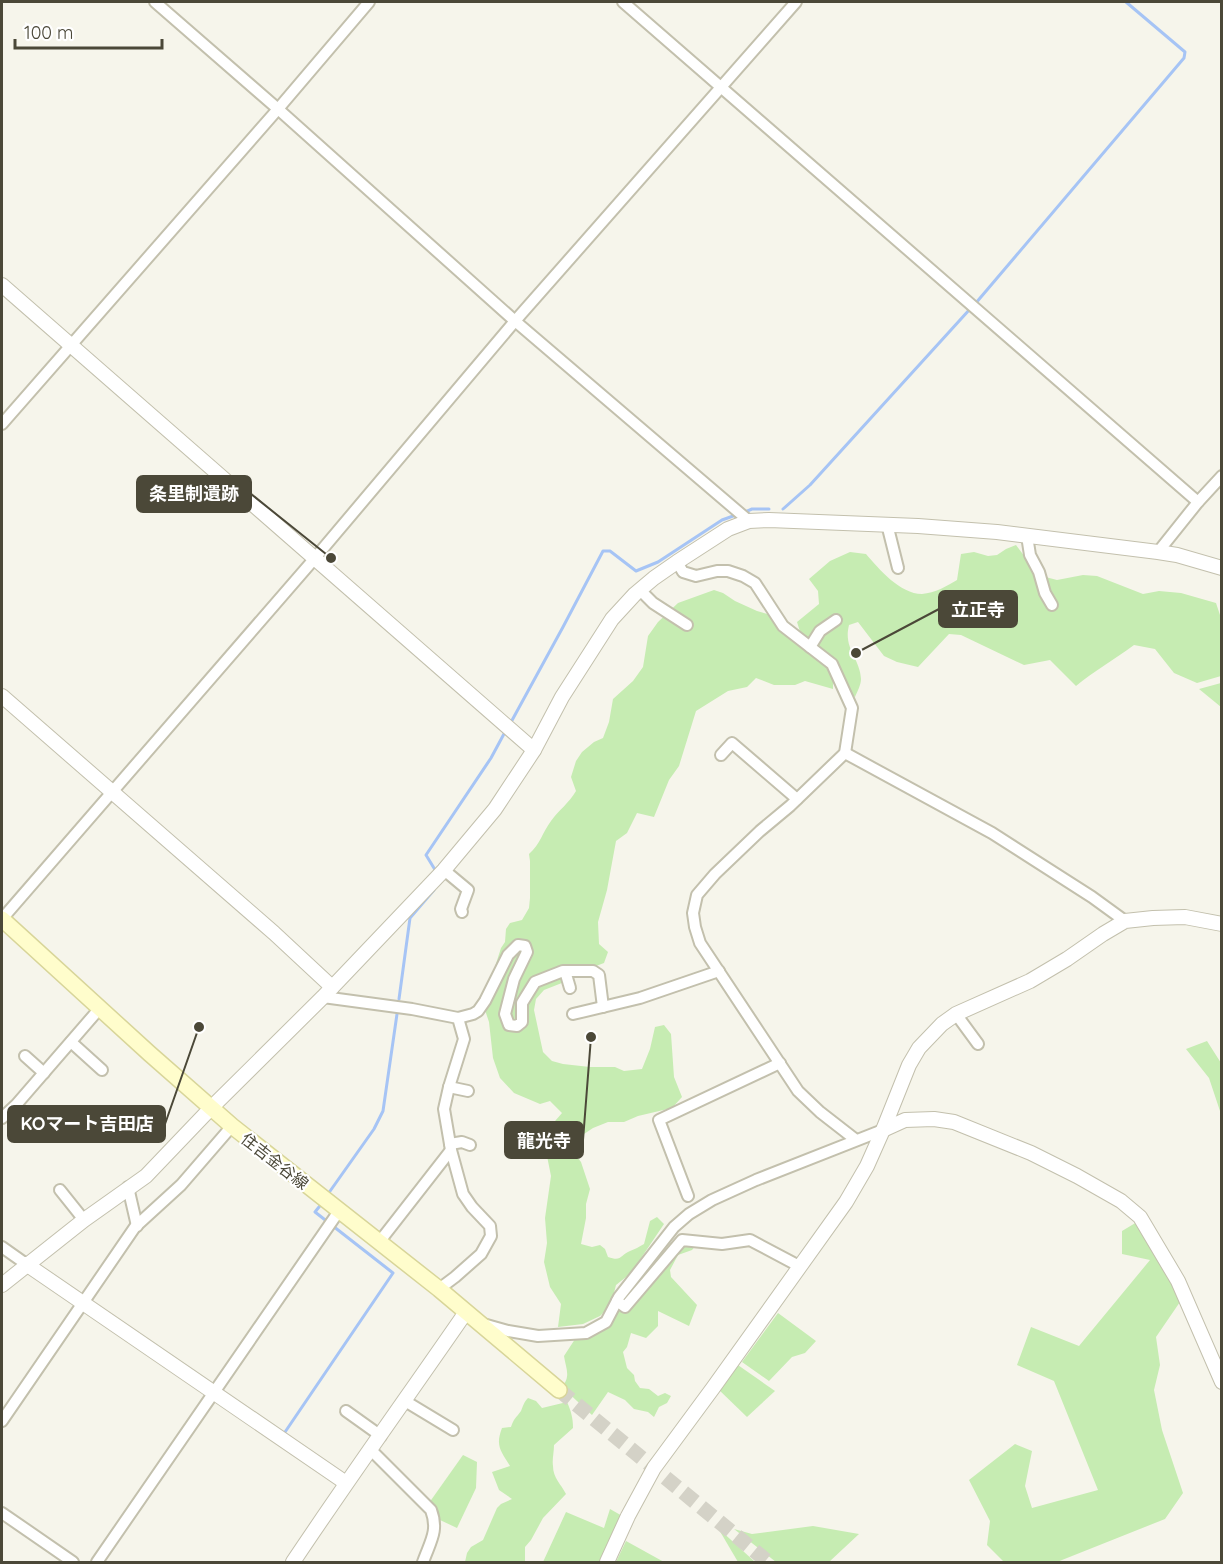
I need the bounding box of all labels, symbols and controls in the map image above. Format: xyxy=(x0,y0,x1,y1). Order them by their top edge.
scale bar xyxy=(15,12,162,50)
text: 100 m xyxy=(24,21,73,44)
callout: 条里制遺跡 xyxy=(137,476,251,512)
text: 条里制遺跡 xyxy=(149,482,239,505)
callout: 立正寺 xyxy=(939,591,1017,627)
text: 立正寺 xyxy=(951,598,1005,621)
callout: KOマート吉田店 xyxy=(8,1106,165,1142)
text: KOマート吉田店 xyxy=(21,1112,153,1135)
callout: 龍光寺 xyxy=(505,1122,583,1158)
street label: 住吉金谷線 xyxy=(237,1128,313,1194)
text: 龍光寺 xyxy=(517,1129,571,1152)

